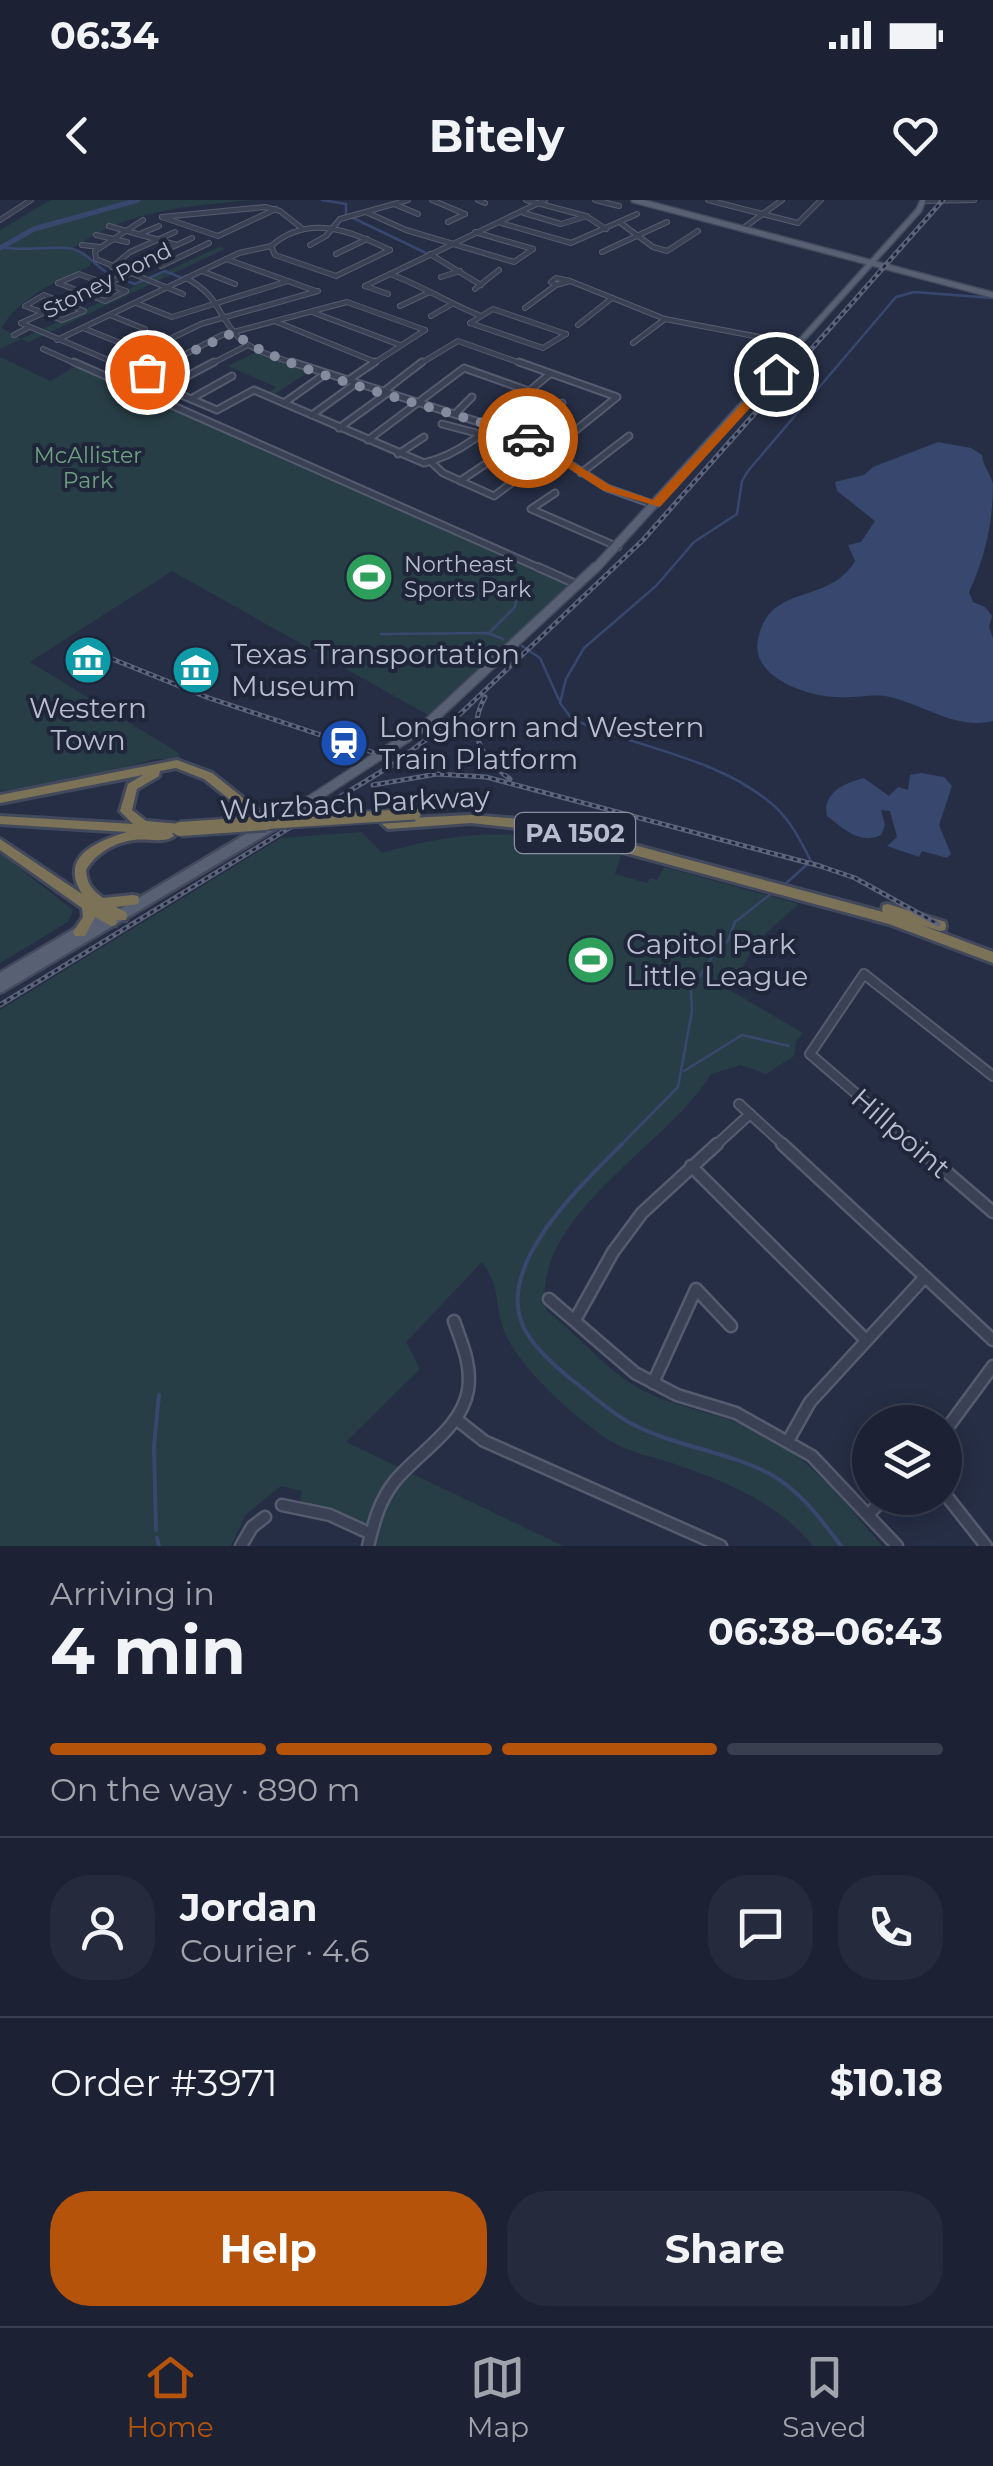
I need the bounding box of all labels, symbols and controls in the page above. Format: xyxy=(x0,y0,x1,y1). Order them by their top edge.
text: 06:34 xyxy=(50,12,159,59)
icon: back xyxy=(50,108,105,163)
text: Bitely xyxy=(429,108,564,163)
icon: heart xyxy=(888,108,943,163)
street label: Stoney Pond xyxy=(38,236,176,324)
pin xyxy=(105,330,190,415)
pin xyxy=(734,332,819,417)
icon: bag xyxy=(120,345,175,400)
icon: home xyxy=(749,347,804,402)
courier xyxy=(478,388,578,488)
icon: car xyxy=(501,411,556,466)
park label: McAllister Park xyxy=(34,442,142,494)
sports icon: Northeast Sports Park xyxy=(343,551,395,603)
place label: Northeast Sports Park xyxy=(404,551,532,603)
museum icon: Western Town xyxy=(62,634,114,686)
place label: Texas Transportation Museum xyxy=(231,637,520,703)
museum icon: Texas Transportation Museum xyxy=(170,644,222,696)
place label: Western Town xyxy=(29,691,147,757)
place label: Longhorn and Western Train Platform xyxy=(379,710,704,776)
station icon: Longhorn and Western Train Platform xyxy=(318,717,370,769)
street label: Wurzbach Parkway xyxy=(219,779,492,827)
road number: PA 1502 xyxy=(515,813,635,853)
place label: Capitol Park Little League xyxy=(626,927,808,993)
sports icon: Capitol Park Little League xyxy=(565,934,617,986)
street label: Hillpoint xyxy=(845,1081,957,1185)
map controls xyxy=(852,1405,962,1515)
button: layers xyxy=(852,1405,962,1515)
text: Arriving in xyxy=(50,1574,215,1613)
text: 06:38–06:43 xyxy=(708,1608,943,1655)
text: 4 min xyxy=(50,1611,246,1690)
text: On the way · 890 m xyxy=(50,1770,361,1809)
button: person xyxy=(50,1875,155,1980)
button: chat xyxy=(708,1875,813,1980)
button: phone xyxy=(838,1875,943,1980)
text: Jordan xyxy=(180,1884,318,1931)
text: Courier · 4.6 xyxy=(180,1931,369,1970)
text: Order #3971 xyxy=(50,2059,278,2106)
text: $10.18 xyxy=(830,2059,943,2106)
button: Help xyxy=(50,2191,487,2306)
button: Share xyxy=(507,2191,943,2306)
tab: Home xyxy=(127,2350,214,2444)
tab: Map xyxy=(467,2350,529,2444)
tab: Saved xyxy=(782,2350,866,2444)

